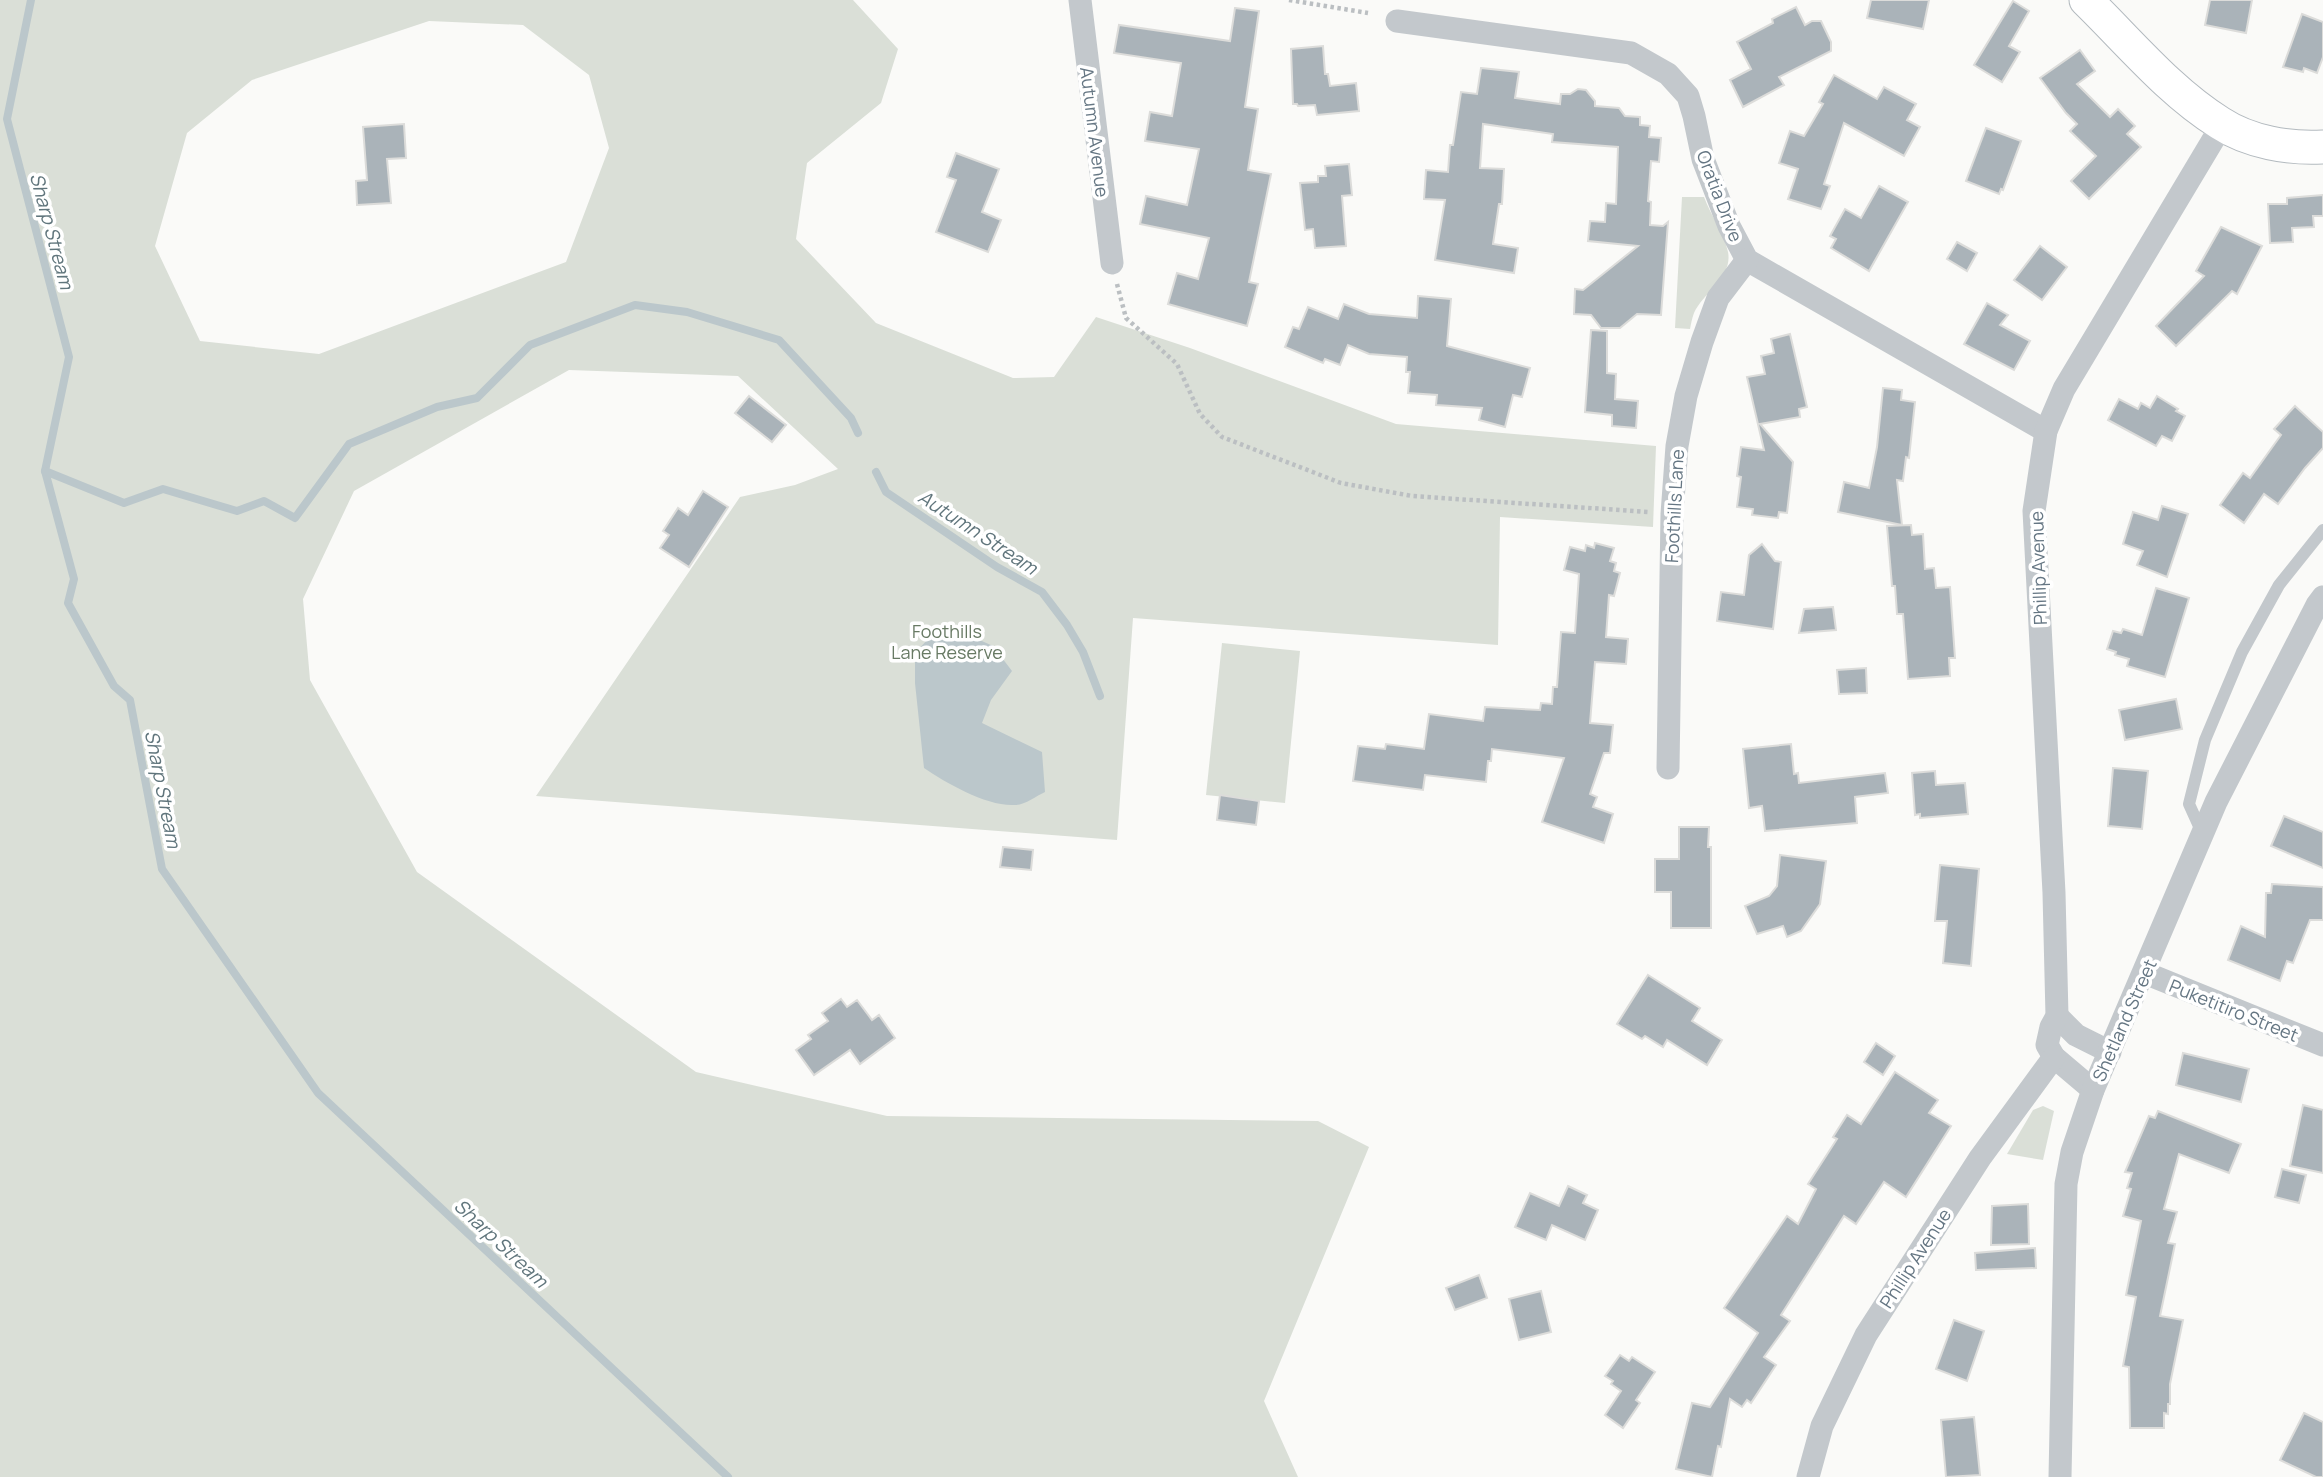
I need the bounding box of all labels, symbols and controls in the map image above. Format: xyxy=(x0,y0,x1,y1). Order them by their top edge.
street label: Autumn Avenue xyxy=(1075,65,1115,199)
street label: Oratia Drive xyxy=(1692,147,1748,245)
water label: Sharp Stream xyxy=(24,170,80,294)
street label: Foothills Lane xyxy=(1659,448,1689,564)
water label: Autumn Stream xyxy=(913,484,1044,581)
street label: Phillip Avenue xyxy=(2024,510,2052,626)
park label: Foothills Lane Reserve xyxy=(891,619,1003,664)
water label: Sharp Stream xyxy=(139,728,187,852)
street label: Shetland Street xyxy=(2086,955,2162,1085)
street label: Puketitiro Street xyxy=(2166,973,2302,1047)
water label: Sharp Stream xyxy=(449,1193,555,1294)
street label: Phillip Avenue xyxy=(1874,1204,1956,1312)

